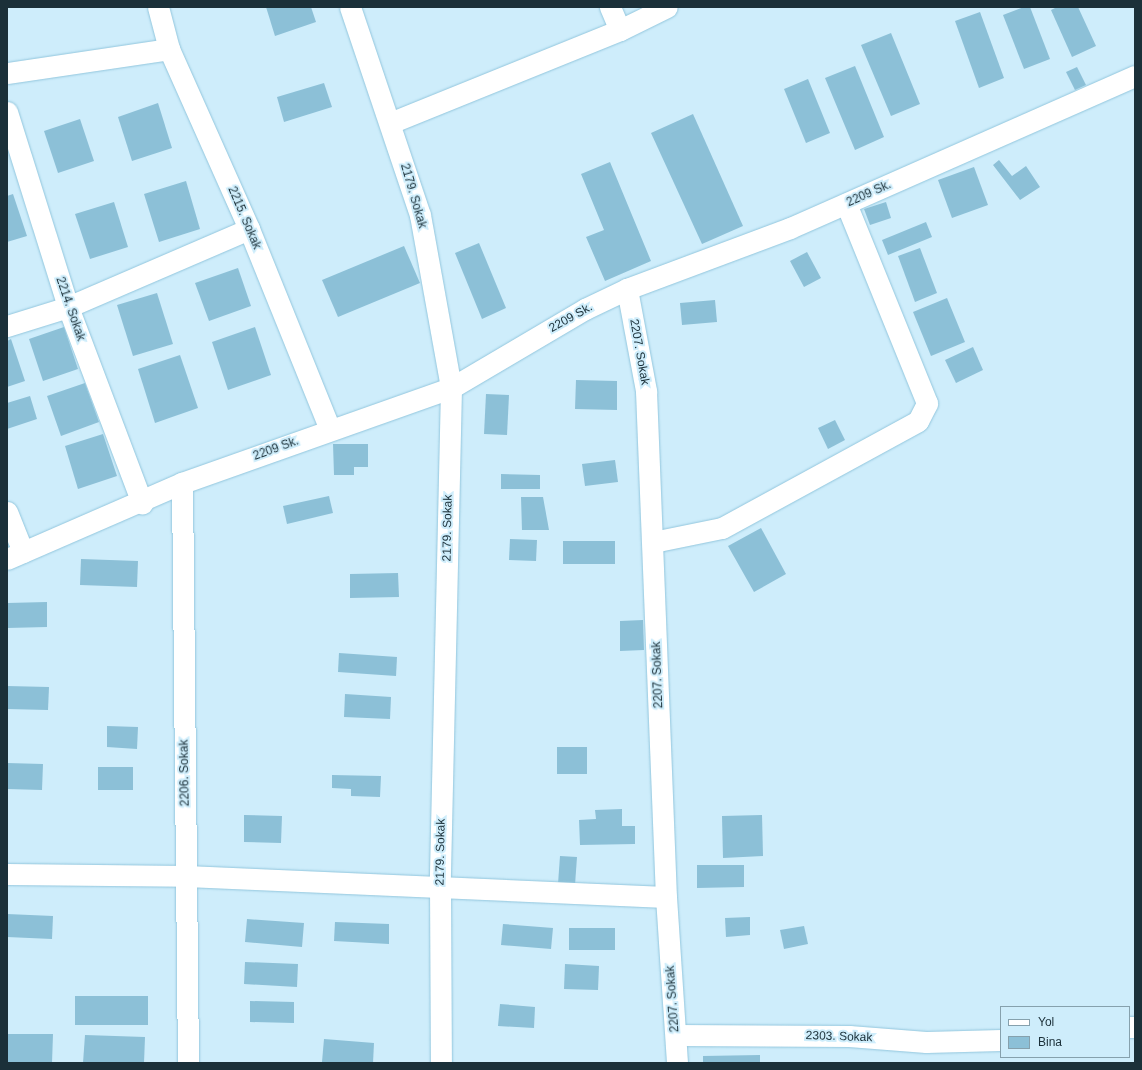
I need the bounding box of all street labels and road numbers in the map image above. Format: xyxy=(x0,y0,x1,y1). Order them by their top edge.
street label: 2179. Sokak xyxy=(397,162,429,230)
street label: 2209 Sk. xyxy=(844,178,894,210)
street label: 2215. Sokak xyxy=(224,184,264,252)
street label: 2214. Sokak xyxy=(52,275,88,343)
street label: 2209 Sk. xyxy=(547,300,595,336)
street label: 2207. Sokak xyxy=(626,318,652,386)
street label: 2209 Sk. xyxy=(251,434,301,464)
street label: 2179. Sokak xyxy=(440,495,456,561)
street label: 2207. Sokak xyxy=(650,641,666,709)
street label: 2206. Sokak xyxy=(177,740,193,806)
street label: 2179. Sokak xyxy=(433,819,449,885)
street label: 2207. Sokak xyxy=(663,965,683,1033)
street label: 2303. Sokak xyxy=(805,1029,873,1045)

